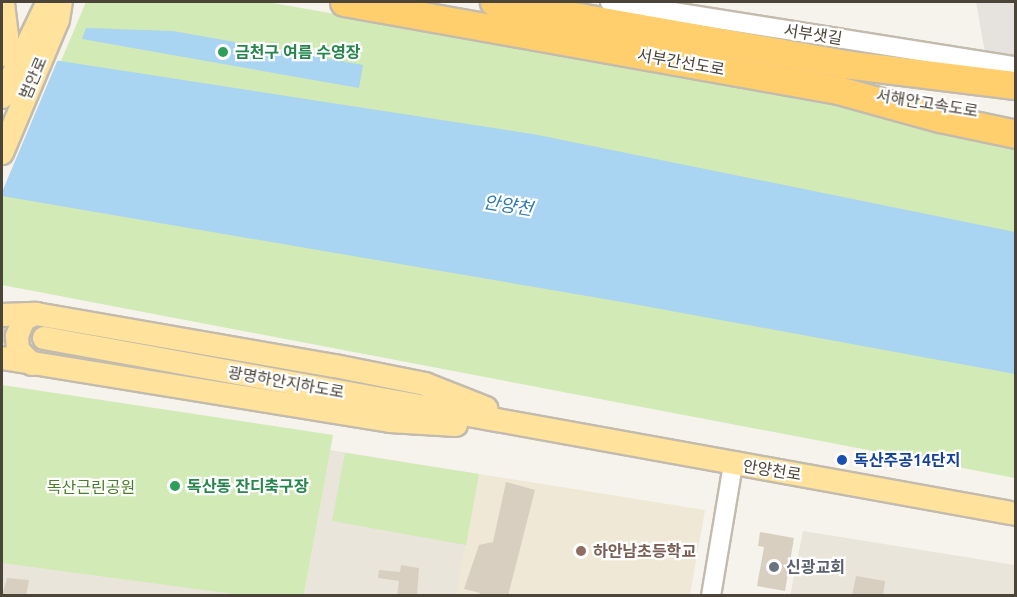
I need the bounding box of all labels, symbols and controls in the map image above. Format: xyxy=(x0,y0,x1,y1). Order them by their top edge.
street label: 서부샛길 xyxy=(782,20,844,48)
place label: 금천구 여름 수영장 xyxy=(235,42,360,62)
marker: 금천구 여름 수영장 xyxy=(216,45,230,59)
street label: 서부간선도로 xyxy=(636,45,726,79)
street label: 범안로 xyxy=(16,54,50,102)
street label: 서해안고속도로 xyxy=(875,85,979,121)
water label: 안양천 xyxy=(482,190,534,220)
street label: 광명하안지하도로 xyxy=(226,362,346,402)
place label: 독산주공14단지 xyxy=(854,450,960,470)
marker: 독산주공14단지 xyxy=(835,453,849,467)
street label: 안양천로 xyxy=(741,456,803,484)
place label: 독산동 잔디축구장 xyxy=(187,476,309,496)
park label: 독산근린공원 xyxy=(47,477,135,497)
marker: 독산동 잔디축구장 xyxy=(168,479,182,493)
place label: 하안남초등학교 xyxy=(593,541,696,561)
marker: 하안남초등학교 xyxy=(574,544,588,558)
place label: 신광교회 xyxy=(786,557,845,577)
marker: 신광교회 xyxy=(767,560,781,574)

